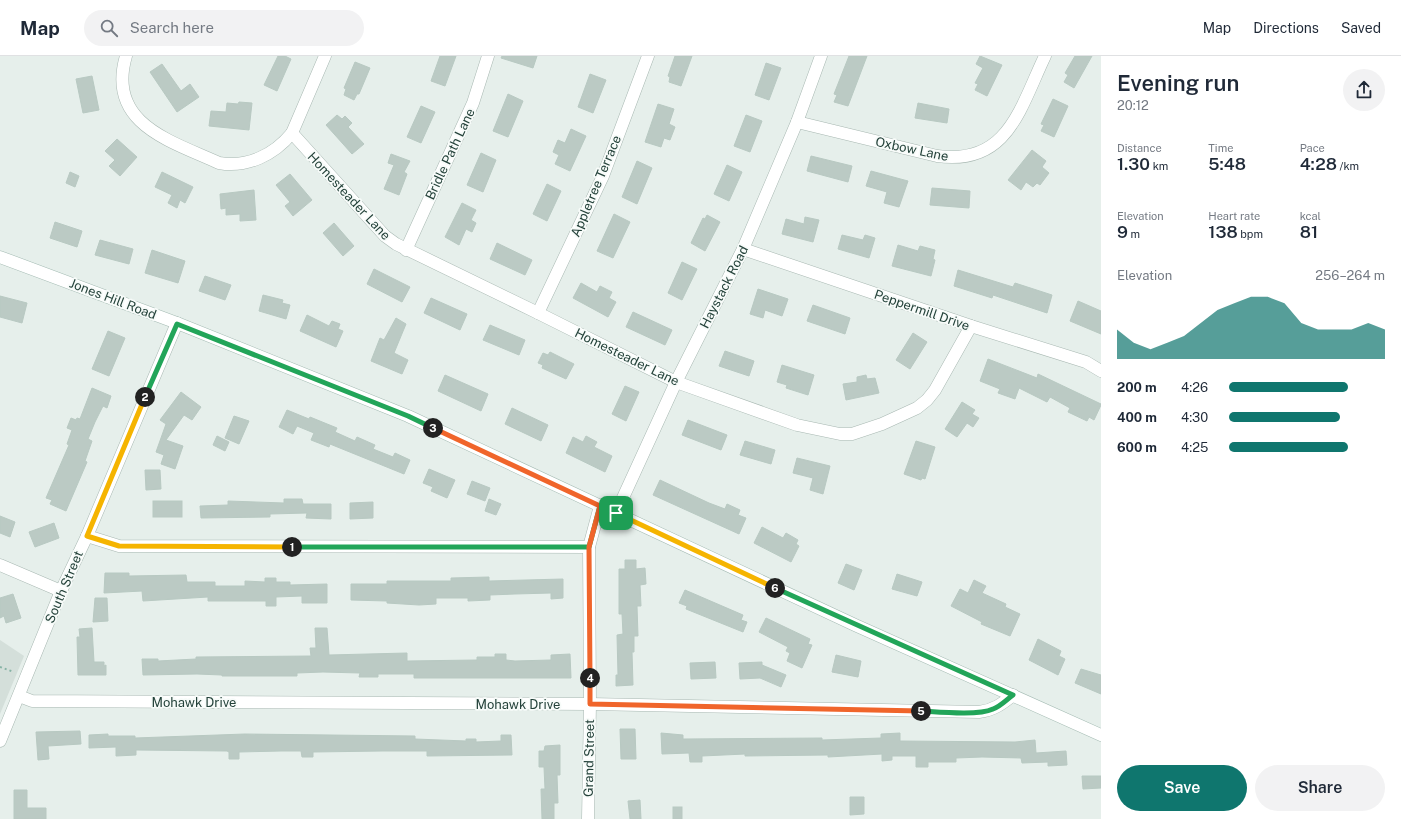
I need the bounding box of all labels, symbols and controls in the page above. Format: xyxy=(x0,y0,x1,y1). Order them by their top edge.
search box xyxy=(84,10,364,46)
text: Map xyxy=(20,17,60,39)
icon: search xyxy=(98,17,120,39)
text: Search here xyxy=(130,19,214,36)
text: Map xyxy=(1203,20,1231,36)
text: Directions xyxy=(1253,20,1319,36)
text: Saved xyxy=(1341,20,1381,36)
button: share xyxy=(1343,69,1385,111)
text: Evening run xyxy=(1117,70,1239,96)
text: 20:12 xyxy=(1117,98,1149,113)
street label: Bridle Path Lane xyxy=(422,106,478,202)
street label: Appletree Terrace xyxy=(568,133,624,239)
street label: Oxbow Lane xyxy=(874,134,950,164)
text: Distance xyxy=(1117,142,1162,154)
text: Time xyxy=(1208,142,1233,154)
text: Pace xyxy=(1300,142,1325,154)
street label: Homesteader Lane xyxy=(305,149,393,243)
text: 1.30 xyxy=(1117,154,1150,174)
text: 5:48 xyxy=(1208,154,1246,174)
text: 4:28 xyxy=(1300,154,1337,174)
text: km xyxy=(1150,160,1168,172)
text: /km xyxy=(1337,160,1359,172)
text: Elevation xyxy=(1117,210,1164,222)
text: Heart rate xyxy=(1208,210,1260,222)
text: kcal xyxy=(1300,210,1321,222)
text: 9 xyxy=(1117,222,1128,242)
text: 138 xyxy=(1208,222,1238,242)
text: 81 xyxy=(1300,222,1318,242)
text: m xyxy=(1128,228,1140,240)
text: bpm xyxy=(1238,228,1263,240)
street label: Haystack Road xyxy=(697,243,751,331)
text: Elevation xyxy=(1117,268,1172,283)
text: 256–264 m xyxy=(1315,268,1385,283)
street label: Jones Hill Road xyxy=(67,276,159,322)
street label: Peppermill Drive xyxy=(872,287,972,333)
street label: Homesteader Lane xyxy=(572,325,682,389)
text: 200 m xyxy=(1117,380,1157,395)
text: 4:26 xyxy=(1181,380,1208,395)
pin: 2 xyxy=(135,387,155,407)
text: 2 xyxy=(142,391,149,403)
text: 400 m xyxy=(1117,410,1157,425)
text: 4:30 xyxy=(1181,410,1208,425)
pin: 3 xyxy=(423,418,443,438)
text: 3 xyxy=(429,422,437,434)
text: 600 m xyxy=(1117,440,1157,455)
text: 4:25 xyxy=(1181,440,1208,455)
pin xyxy=(599,496,633,530)
icon: arrive xyxy=(605,502,627,524)
pin: 1 xyxy=(282,537,302,557)
text: 1 xyxy=(290,541,294,553)
street label: South Street xyxy=(42,549,86,625)
pin: 6 xyxy=(765,578,785,598)
text: 6 xyxy=(771,582,779,594)
pin: 4 xyxy=(580,668,600,688)
text: 4 xyxy=(586,672,594,684)
street label: Mohawk Drive xyxy=(152,695,236,710)
street label: Mohawk Drive xyxy=(476,697,560,712)
pin: 5 xyxy=(911,701,931,721)
text: 5 xyxy=(917,705,925,717)
street label: Grand Street xyxy=(581,719,597,797)
button: Save xyxy=(1117,765,1247,811)
button: Share xyxy=(1255,765,1385,811)

